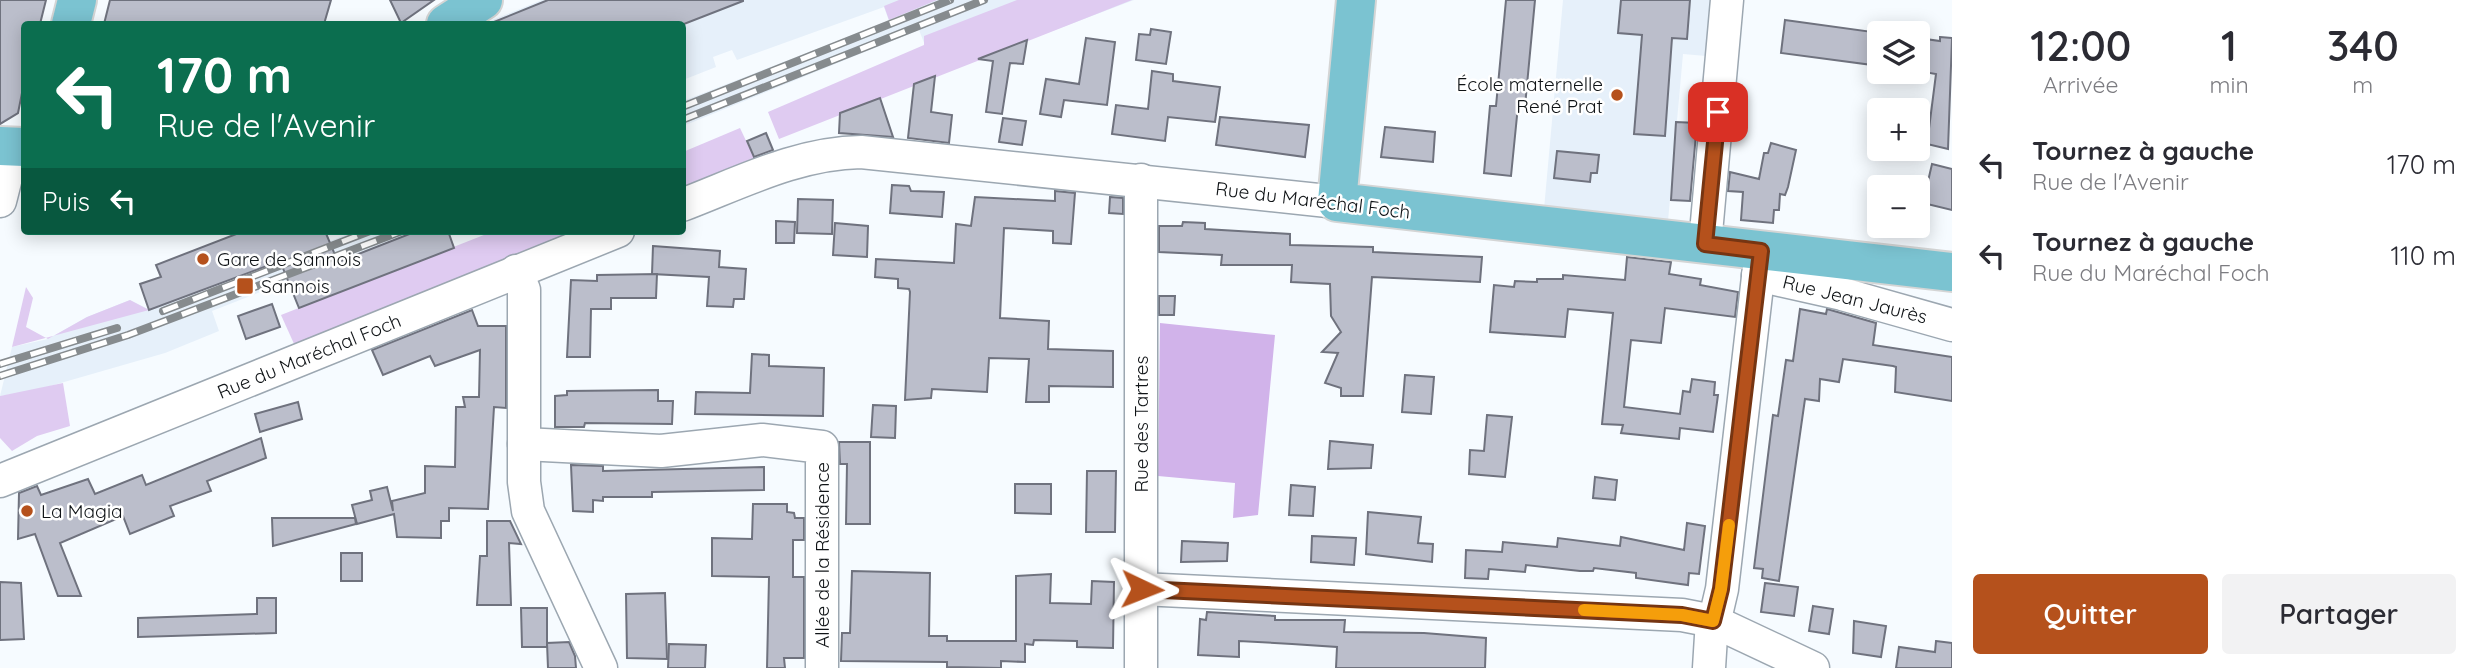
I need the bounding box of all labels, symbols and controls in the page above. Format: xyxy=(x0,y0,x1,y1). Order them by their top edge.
text: 12:00 xyxy=(2030,19,2131,72)
text: 1 xyxy=(2221,19,2237,72)
text: 340 xyxy=(2327,19,2399,72)
map controls xyxy=(1867,21,1930,238)
button: layers xyxy=(1867,21,1930,84)
text: 170 m xyxy=(157,44,292,105)
icon: left xyxy=(42,49,133,140)
text: Arrivée xyxy=(2043,70,2119,99)
text: min xyxy=(2210,70,2249,99)
text: m xyxy=(2352,70,2373,99)
place label: École maternelle René Prat xyxy=(1457,72,1603,118)
pin xyxy=(1688,82,1748,142)
marker: École maternelle René Prat xyxy=(1609,87,1625,103)
icon: arrive xyxy=(1699,93,1737,131)
button: + xyxy=(1867,98,1930,161)
text: Rue de l'Avenir xyxy=(157,105,375,145)
text: Tournez à gauche xyxy=(2032,134,2254,167)
icon: left xyxy=(1973,146,2011,184)
text: 170 m xyxy=(2387,148,2456,181)
text: Rue de l'Avenir xyxy=(2032,167,2189,196)
button: − xyxy=(1867,175,1930,238)
street label: Rue du Maréchal Foch xyxy=(1214,176,1412,224)
icon: left xyxy=(104,182,142,220)
text: Puis xyxy=(42,185,90,218)
text: Tournez à gauche xyxy=(2032,225,2254,258)
icon: left xyxy=(1973,237,2011,275)
text: 110 m xyxy=(2390,239,2456,272)
place label: Gare de Sannois xyxy=(217,247,361,271)
marker: Gare de Sannois xyxy=(195,251,211,267)
text: Rue du Maréchal Foch xyxy=(2032,258,2270,287)
street label: Rue Jean Jaurès xyxy=(1780,269,1930,329)
place label: Sannois xyxy=(261,274,330,298)
marker: Sannois xyxy=(235,276,255,296)
street label: Rue du Maréchal Foch xyxy=(214,308,404,404)
street label: Rue des Tartres xyxy=(1129,355,1153,493)
street label: Allée de la Résidence xyxy=(810,462,834,648)
place label: La Magia xyxy=(41,499,122,523)
marker: La Magia xyxy=(19,503,35,519)
position arrow xyxy=(1105,552,1179,626)
button: Quitter xyxy=(1973,574,2208,654)
button: Partager xyxy=(2222,574,2456,654)

